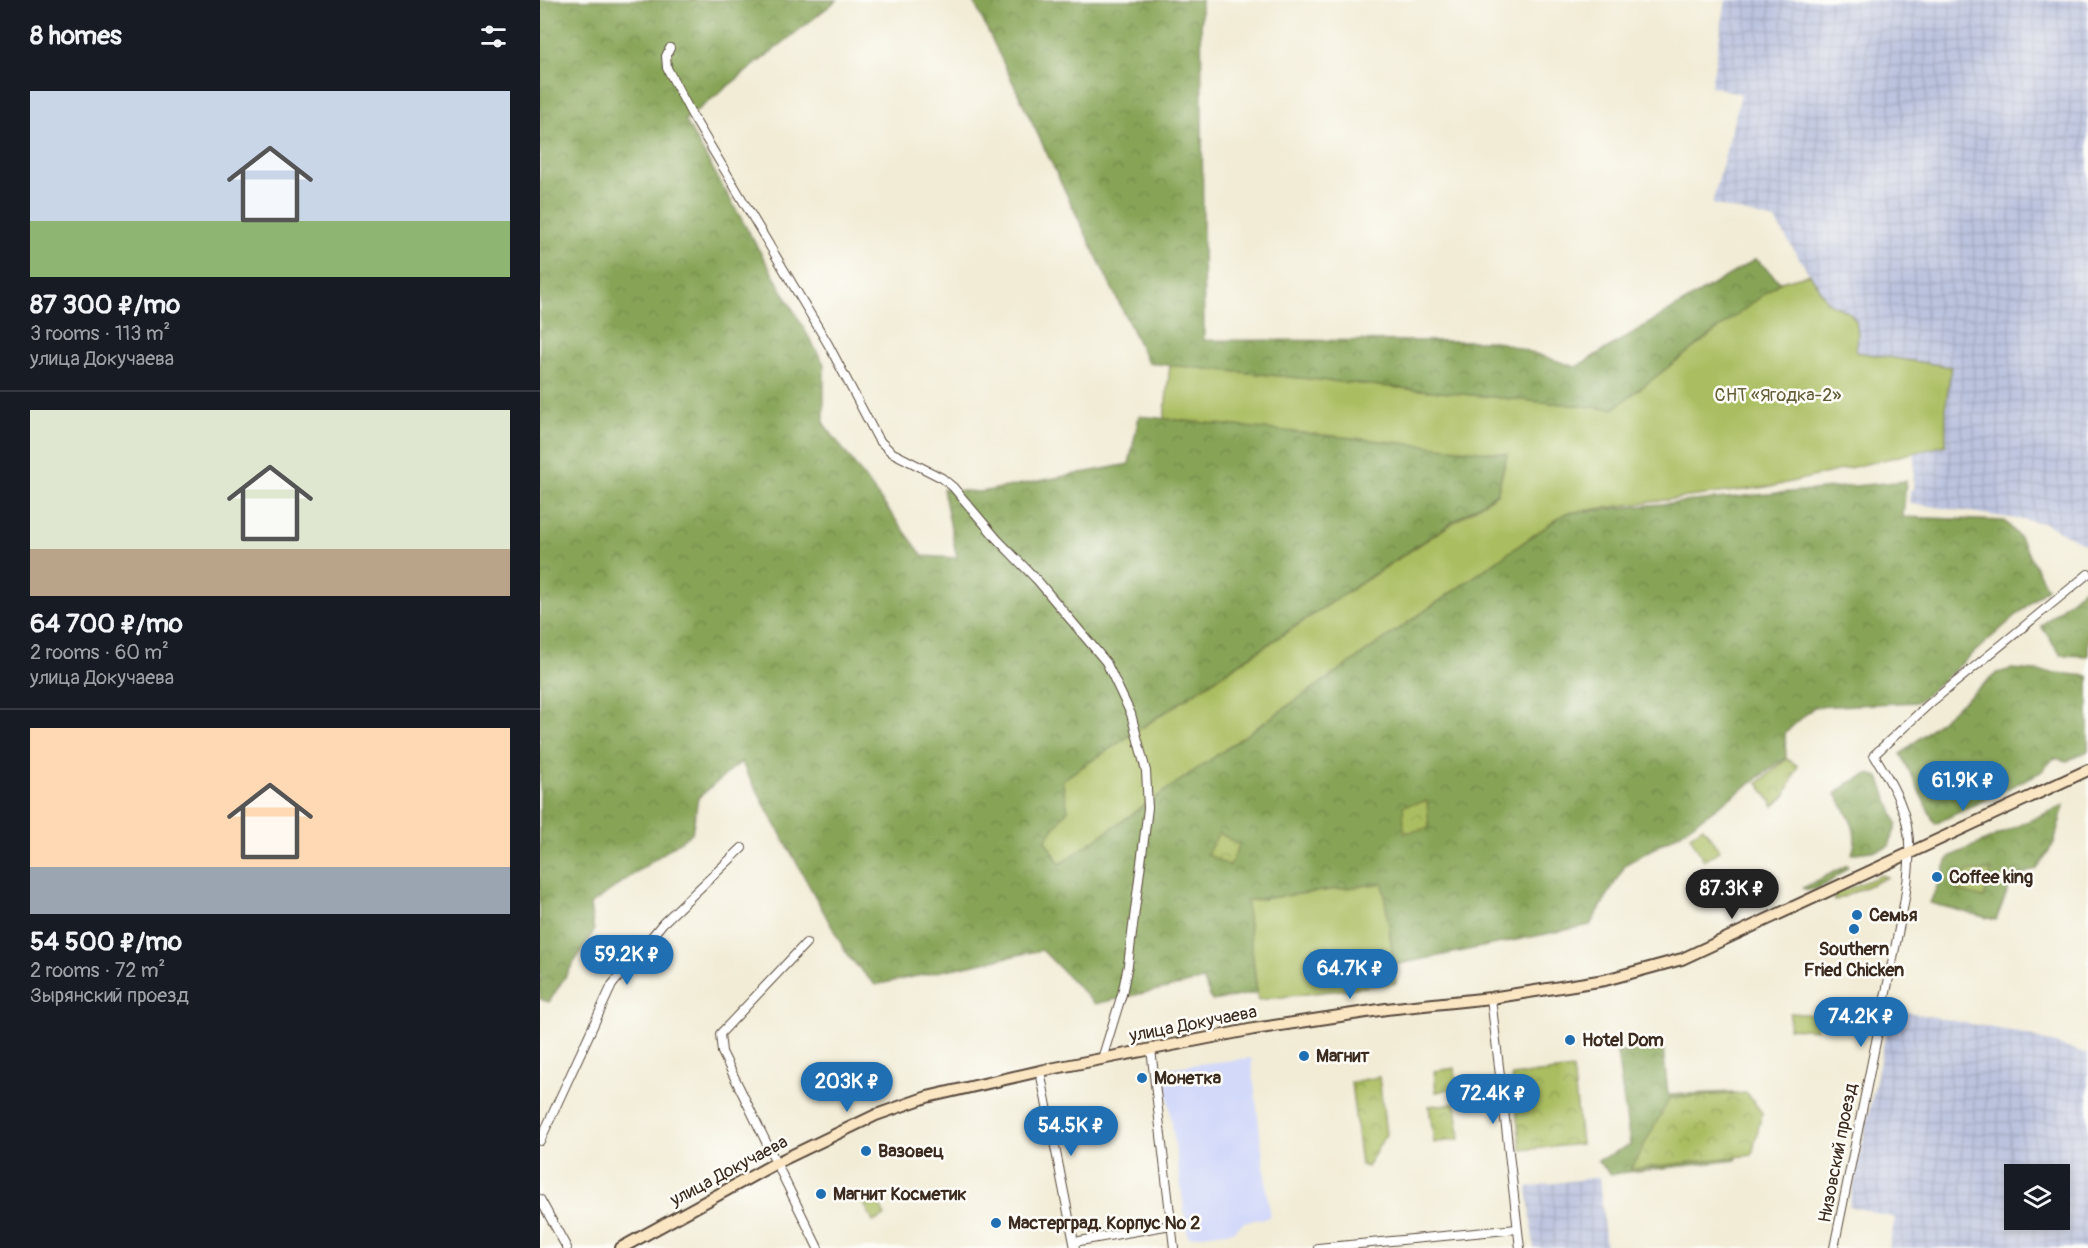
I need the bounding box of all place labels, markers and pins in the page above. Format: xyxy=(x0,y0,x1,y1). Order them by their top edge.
pin: 61.9K ₽ xyxy=(1908,761,2018,812)
place label: Coffee king xyxy=(1949,866,2033,889)
pin: 87.3K ₽ xyxy=(1677,869,1787,920)
marker: Coffee king xyxy=(1930,870,1944,884)
place label: Семья xyxy=(1869,904,1918,927)
marker: Семья xyxy=(1850,908,1864,922)
marker: Southern Fried Chicken xyxy=(1847,922,1861,936)
pin: 59.2K ₽ xyxy=(572,935,682,986)
place label: Southern Fried Chicken xyxy=(1804,938,1904,982)
pin: 64.7K ₽ xyxy=(1295,949,1405,1000)
pin: 74.2K ₽ xyxy=(1806,997,1916,1048)
place label: Hotel Dom xyxy=(1582,1029,1664,1052)
marker: Hotel Dom xyxy=(1563,1033,1577,1047)
place label: Магнит xyxy=(1316,1045,1370,1068)
marker: Магнит xyxy=(1297,1049,1311,1063)
pin: 203K ₽ xyxy=(798,1062,896,1113)
place label: Монетка xyxy=(1154,1067,1222,1090)
marker: Монетка xyxy=(1135,1071,1149,1085)
pin: 72.4K ₽ xyxy=(1438,1074,1548,1125)
pin: 54.5K ₽ xyxy=(1016,1106,1126,1157)
place label: Вазовец xyxy=(878,1140,944,1163)
marker: Вазовец xyxy=(859,1144,873,1158)
place label: Магнит Косметик xyxy=(833,1183,967,1206)
marker: Магнит Косметик xyxy=(814,1187,828,1201)
place label: Мастерград. Корпус № 2 xyxy=(1008,1212,1200,1235)
marker: Мастерград. Корпус № 2 xyxy=(989,1216,1003,1230)

